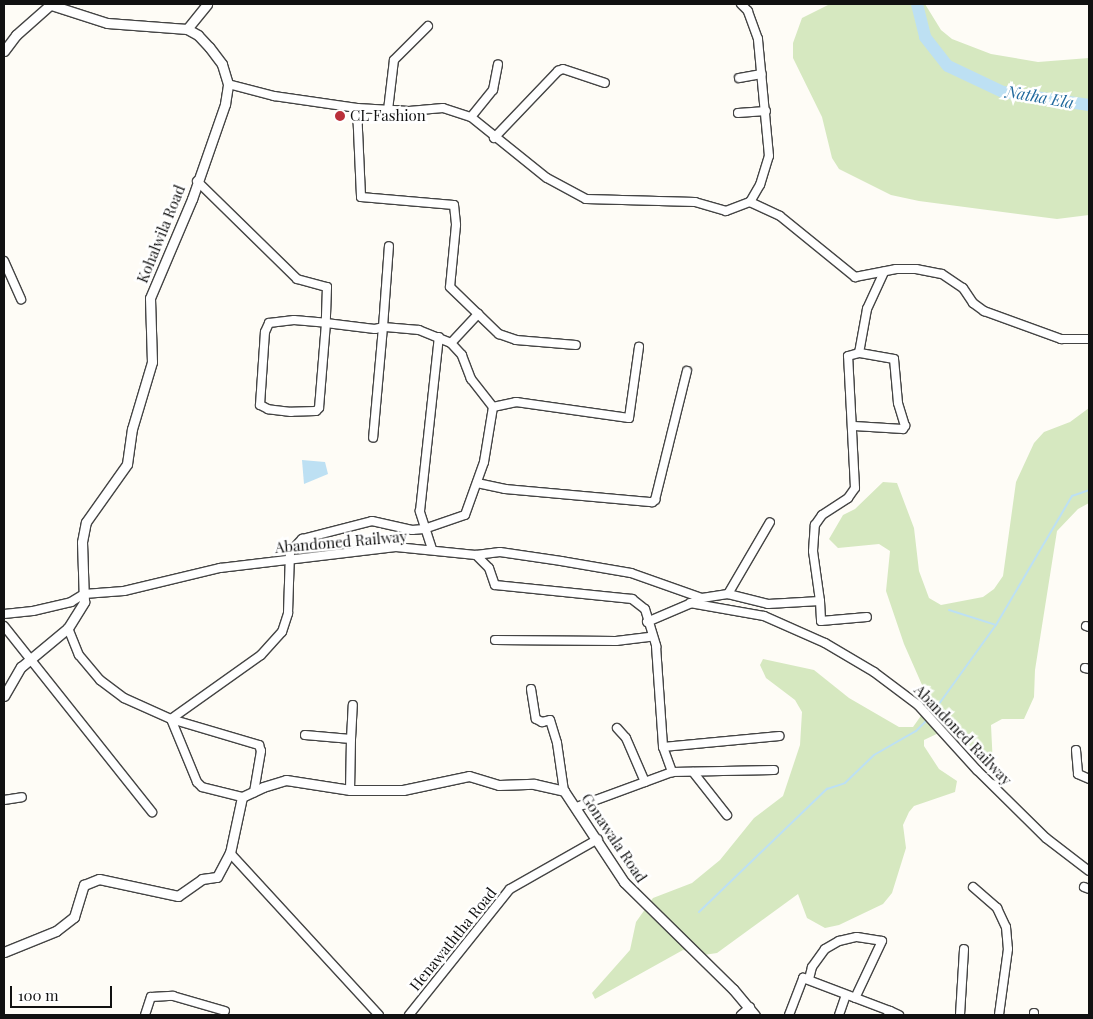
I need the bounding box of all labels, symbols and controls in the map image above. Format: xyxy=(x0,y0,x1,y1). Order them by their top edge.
water label: Natha Ela xyxy=(1005,82,1075,112)
place label: CL Fashion xyxy=(350,107,426,125)
marker: CL Fashion xyxy=(334,110,346,122)
street label: Kohalwila Road xyxy=(133,182,189,286)
street label: Abandoned Railway xyxy=(274,527,408,557)
street label: Abandoned Railway xyxy=(910,681,1016,789)
street label: Gonawala Road xyxy=(578,790,650,886)
street label: Henawaththa Road xyxy=(406,884,500,994)
scale bar xyxy=(12,976,115,1008)
text: 100 m xyxy=(18,985,59,1005)

